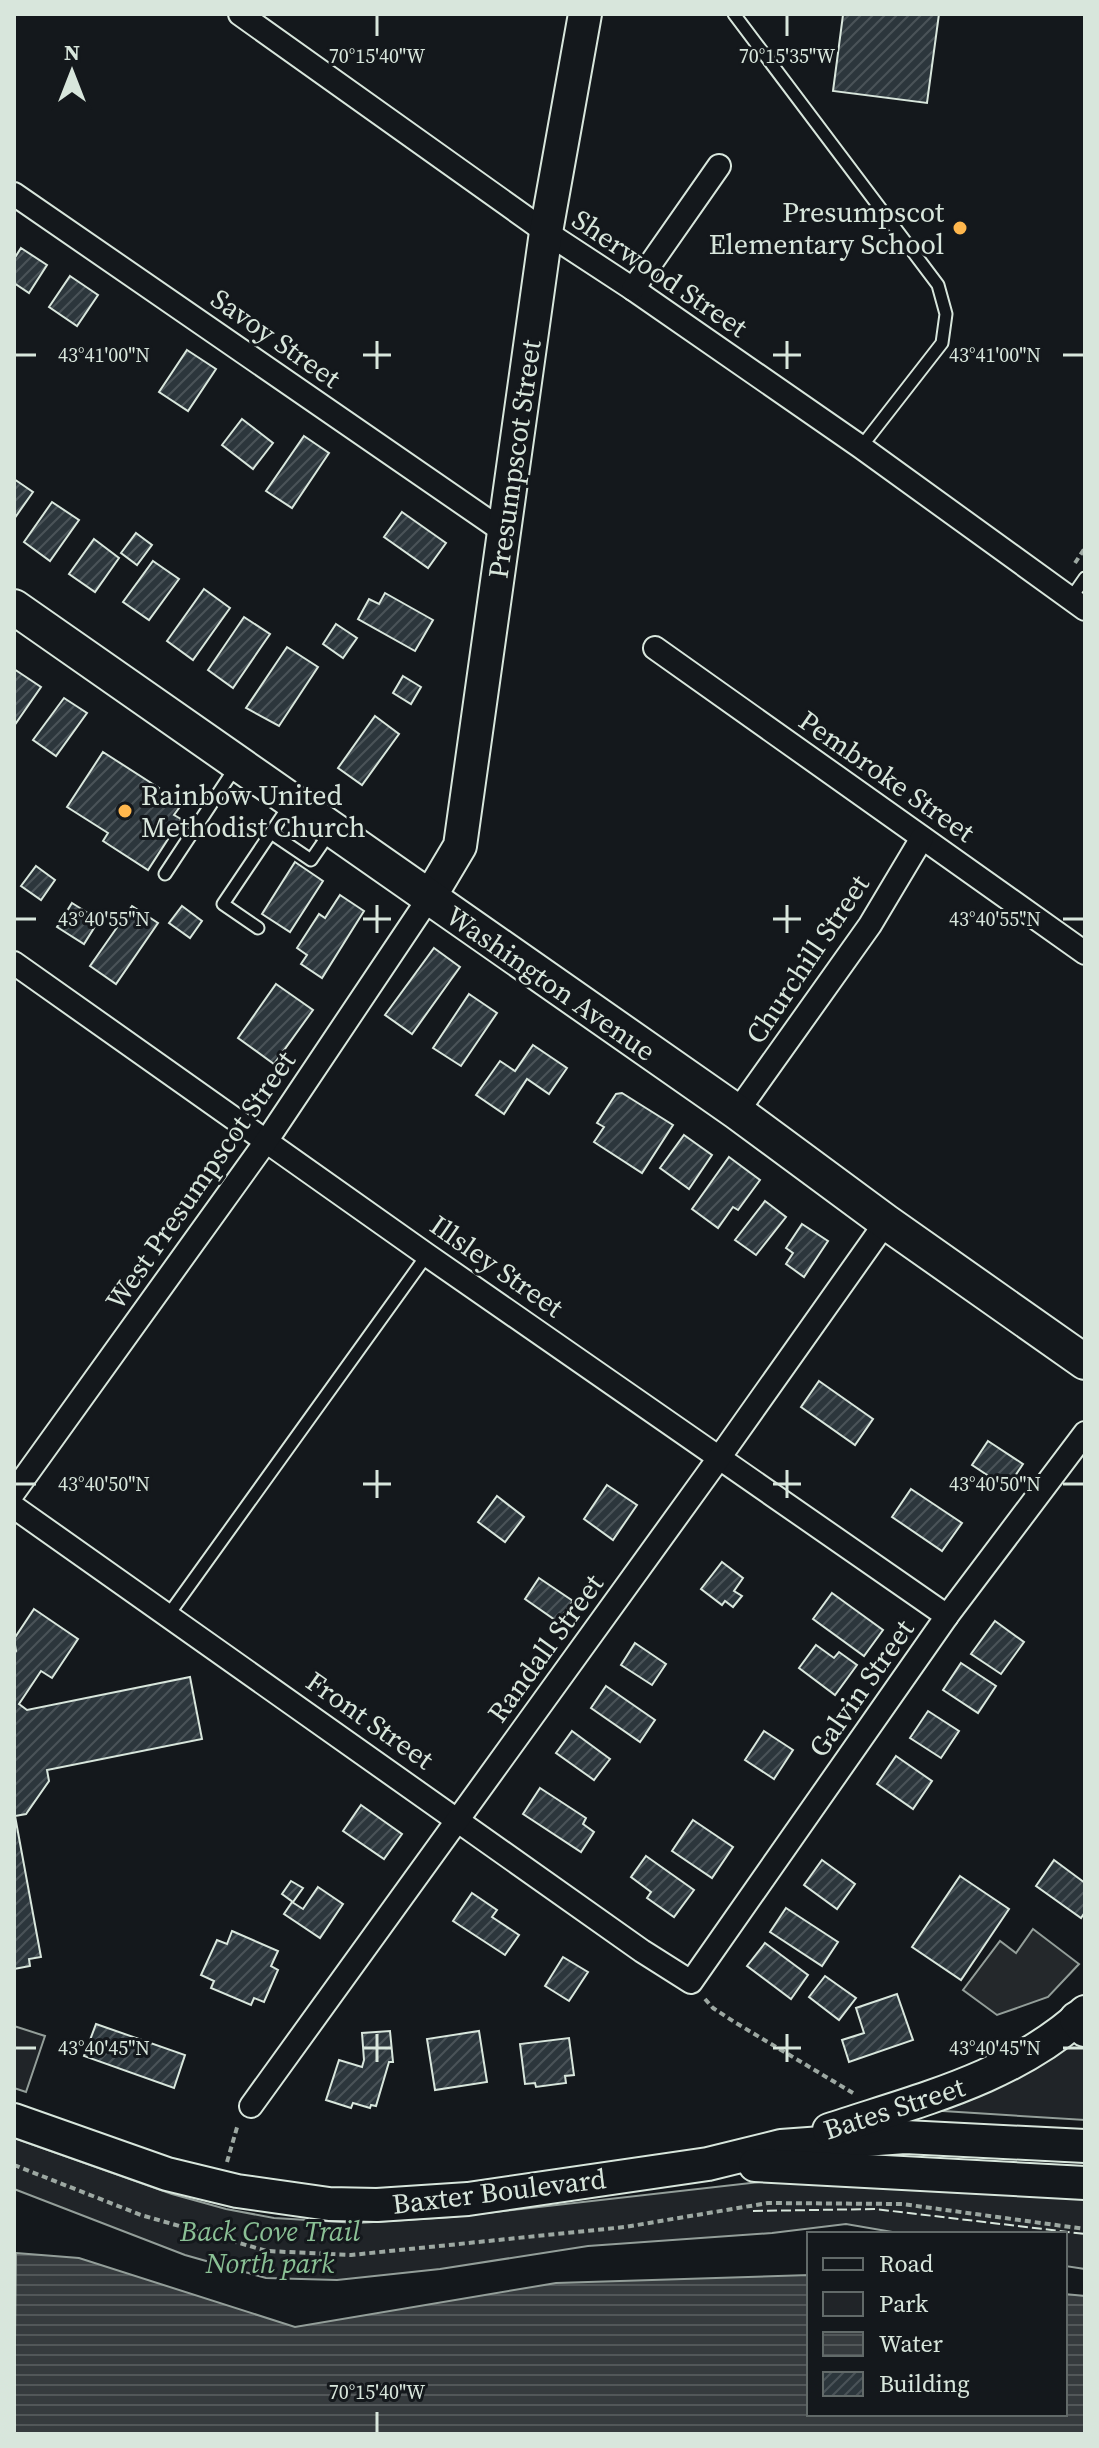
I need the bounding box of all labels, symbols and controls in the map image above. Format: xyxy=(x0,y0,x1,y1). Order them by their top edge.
north arrow xyxy=(32,32,112,112)
text: N xyxy=(64,37,80,67)
text: 70°15'40"W xyxy=(329,42,426,70)
text: 70°15'35"W xyxy=(739,42,836,70)
place label: Presumpscot Elementary School xyxy=(709,193,945,263)
street label: Sherwood Street xyxy=(565,200,756,346)
marker: Presumpscot Elementary School xyxy=(951,219,969,237)
street label: Savoy Street xyxy=(204,279,349,397)
street label: Presumpscot Street xyxy=(478,336,550,581)
text: 43°41'00"N xyxy=(58,341,150,369)
text: 43°41'00"N xyxy=(949,341,1041,369)
street label: Pembroke Street xyxy=(792,701,983,851)
place label: Rainbow United Methodist Church xyxy=(141,776,366,846)
marker: Rainbow United Methodist Church xyxy=(116,802,134,820)
street label: Churchill Street xyxy=(736,866,878,1051)
street label: Washington Avenue xyxy=(439,896,663,1070)
text: 43°40'55"N xyxy=(58,905,150,933)
text: 43°40'55"N xyxy=(949,905,1041,933)
street label: West Presumpscot Street xyxy=(96,1042,304,1317)
street label: Illsley Street xyxy=(423,1206,572,1326)
text: 43°40'50"N xyxy=(58,1470,150,1498)
text: 43°40'50"N xyxy=(949,1470,1041,1498)
street label: Randall Street xyxy=(478,1565,612,1730)
street label: Galvin Street xyxy=(800,1611,923,1764)
street label: Front Street xyxy=(299,1662,442,1778)
text: 43°40'45"N xyxy=(58,2034,150,2062)
text: 43°40'45"N xyxy=(949,2034,1041,2062)
street label: Bates Street xyxy=(819,2067,970,2149)
street label: Baxter Boulevard xyxy=(390,2159,608,2223)
park label: Back Cove Trail North park xyxy=(179,2212,360,2282)
legend xyxy=(807,2232,1067,2416)
text: Road xyxy=(879,2247,934,2280)
text: Park xyxy=(879,2287,929,2320)
text: Water xyxy=(879,2327,943,2360)
text: Building xyxy=(879,2367,970,2400)
text: 70°15'40"W xyxy=(329,2378,426,2406)

